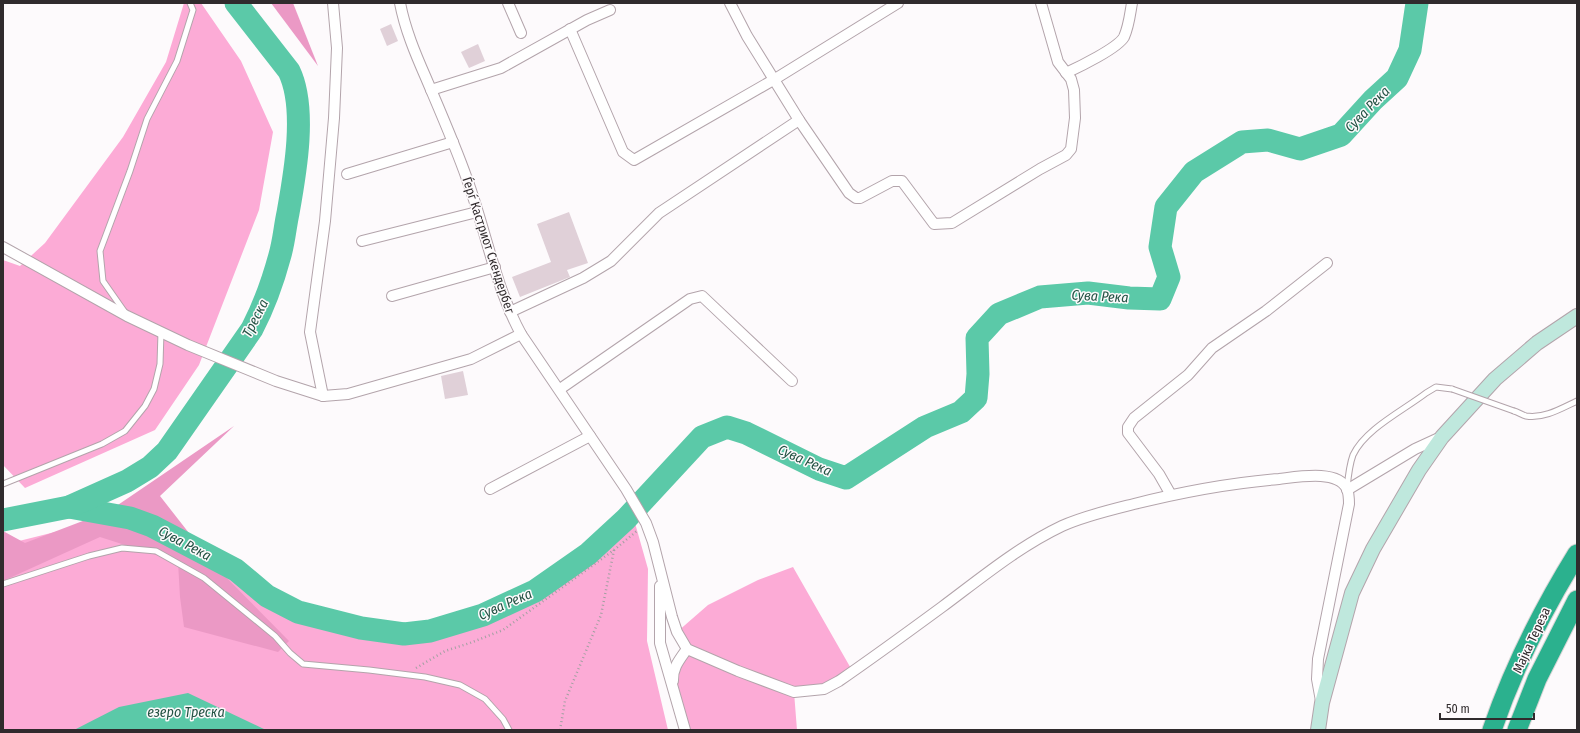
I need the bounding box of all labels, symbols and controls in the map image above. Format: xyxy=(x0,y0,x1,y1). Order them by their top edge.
water label: Сува Река xyxy=(1341,83,1393,136)
street label: Ѓерѓ Кастриот Скендербег xyxy=(459,175,518,315)
water label: Сува Река xyxy=(1071,287,1129,306)
water label: Треска xyxy=(239,296,272,340)
water label: Сува Река xyxy=(775,441,834,480)
water label: Сува Река xyxy=(156,523,214,564)
water label: Сува Река xyxy=(476,585,535,624)
street label: Мајка Тереза xyxy=(1510,605,1553,675)
scale bar xyxy=(1440,695,1534,721)
text: 50 m xyxy=(1446,702,1470,716)
water label: езеро Треска xyxy=(147,704,225,721)

